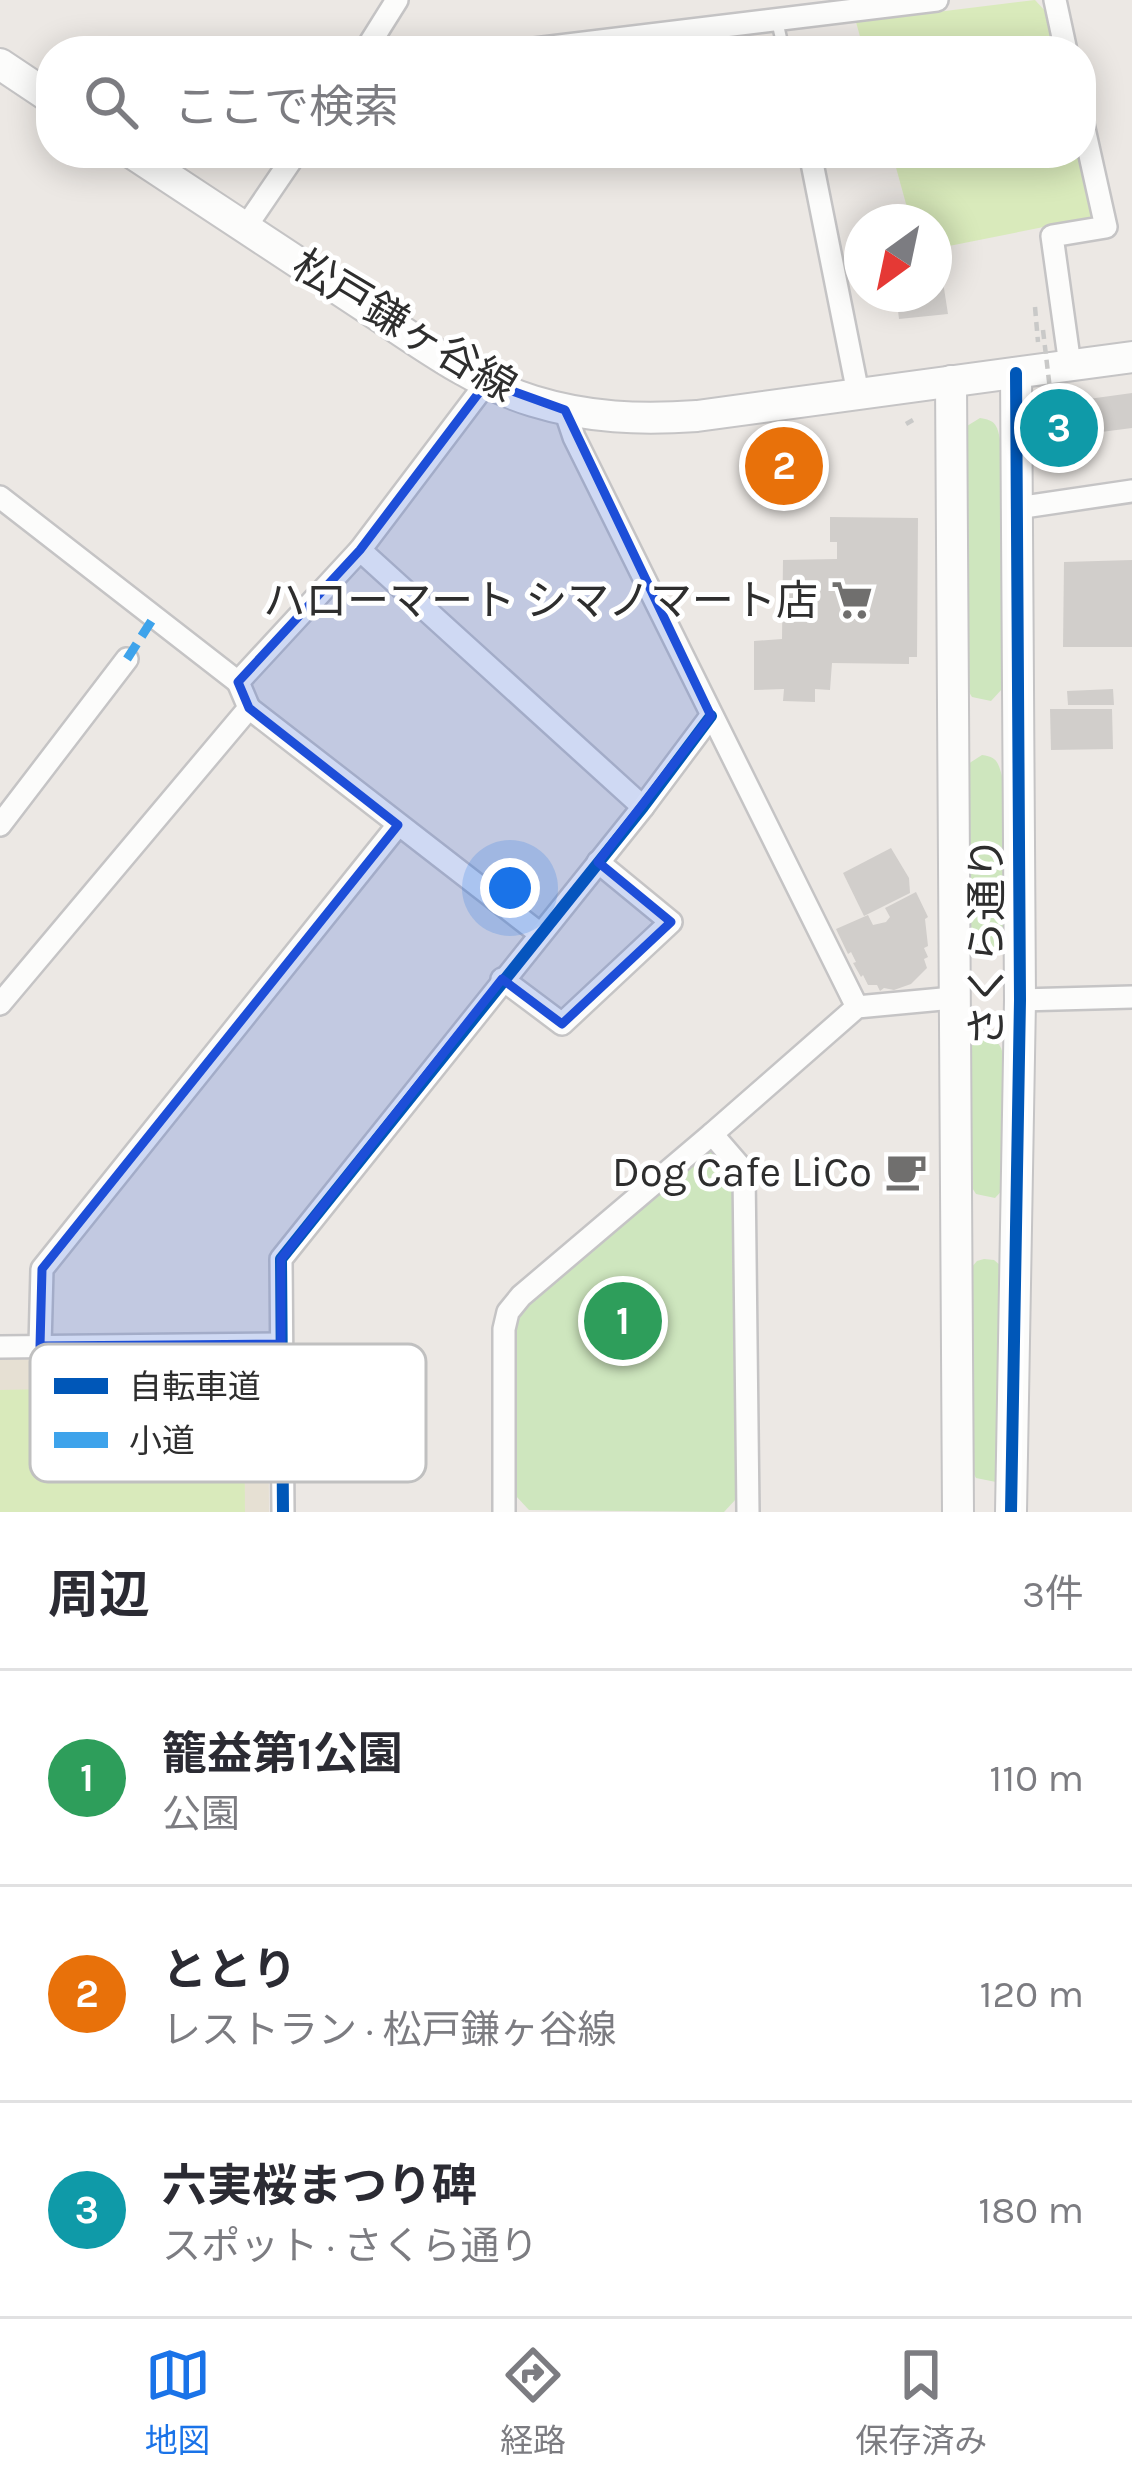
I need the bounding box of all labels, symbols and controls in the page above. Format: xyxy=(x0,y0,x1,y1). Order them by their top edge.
search box xyxy=(36,36,1096,168)
icon: search xyxy=(78,69,144,135)
text: ここで検索 xyxy=(174,81,399,133)
north arrow xyxy=(844,204,952,312)
street label: 松戸鎌ヶ谷線 xyxy=(284,240,525,412)
pin: 3 xyxy=(1020,383,1098,473)
pin: 2 xyxy=(745,421,823,511)
place label: ハローマート シマノマート店 xyxy=(263,576,818,626)
supermarket icon: ハローマート シマノマート店 xyxy=(829,577,875,623)
street label: さくら通り xyxy=(962,837,1012,1047)
your location xyxy=(480,858,540,918)
place label: Dog Cafe LiCo xyxy=(612,1147,872,1197)
cafe icon: Dog Cafe LiCo xyxy=(883,1148,929,1194)
pin: 1 xyxy=(584,1276,662,1366)
legend xyxy=(30,1344,426,1482)
text: 自転車道 xyxy=(129,1368,261,1406)
text: 小道 xyxy=(129,1422,195,1460)
text: 周辺 xyxy=(48,1565,150,1625)
text: 3件 xyxy=(1022,1571,1084,1617)
text: 籠益第1公園 xyxy=(162,1728,403,1780)
text: 1 xyxy=(80,1755,94,1801)
text: 110 m xyxy=(989,1755,1084,1801)
text: 公園 xyxy=(162,1791,240,1837)
text: ととり xyxy=(162,1944,297,1996)
text: 2 xyxy=(75,1971,99,2017)
text: 120 m xyxy=(980,1971,1084,2017)
text: レストラン · 松戸鎌ヶ谷線 xyxy=(162,2007,617,2053)
text: 六実桜まつり碑 xyxy=(162,2160,477,2212)
text: 3 xyxy=(75,2187,99,2233)
text: 180 m xyxy=(978,2187,1084,2233)
text: スポット · さくら通り xyxy=(162,2223,539,2269)
tab: 地図 xyxy=(145,2342,211,2462)
tab: 経路 xyxy=(500,2342,566,2462)
tab: 保存済み xyxy=(855,2342,987,2462)

